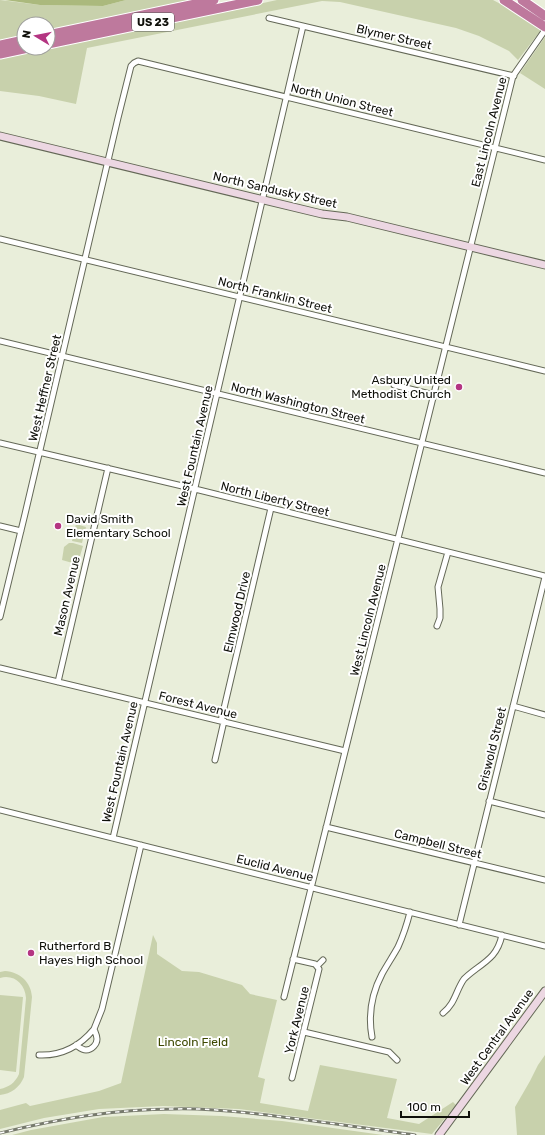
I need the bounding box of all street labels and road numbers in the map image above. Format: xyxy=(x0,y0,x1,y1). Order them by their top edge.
road number: US 23 xyxy=(132,13,174,31)
street label: Blymer Street xyxy=(355,22,433,53)
street label: East Lincoln Avenue xyxy=(469,75,510,188)
street label: North Union Street xyxy=(289,80,395,120)
street label: North Sandusky Street xyxy=(212,169,339,211)
street label: North Franklin Street xyxy=(217,274,334,316)
street label: West Heffner Street xyxy=(26,333,64,443)
street label: North Washington Street xyxy=(229,380,367,427)
street label: West Fountain Avenue xyxy=(174,384,216,508)
street label: North Liberty Street xyxy=(219,479,331,519)
street label: Mason Avenue xyxy=(51,555,83,637)
street label: West Lincoln Avenue xyxy=(347,562,389,678)
street label: Elmwood Drive xyxy=(221,570,253,654)
street label: Forest Avenue xyxy=(157,688,239,722)
street label: West Fountain Avenue xyxy=(99,700,141,824)
street label: Griswold Street xyxy=(475,705,509,792)
street label: Campbell Street xyxy=(393,826,484,862)
street label: Euclid Avenue xyxy=(235,852,315,884)
street label: York Avenue xyxy=(282,985,312,1055)
street label: West Central Avenue xyxy=(458,986,537,1088)

